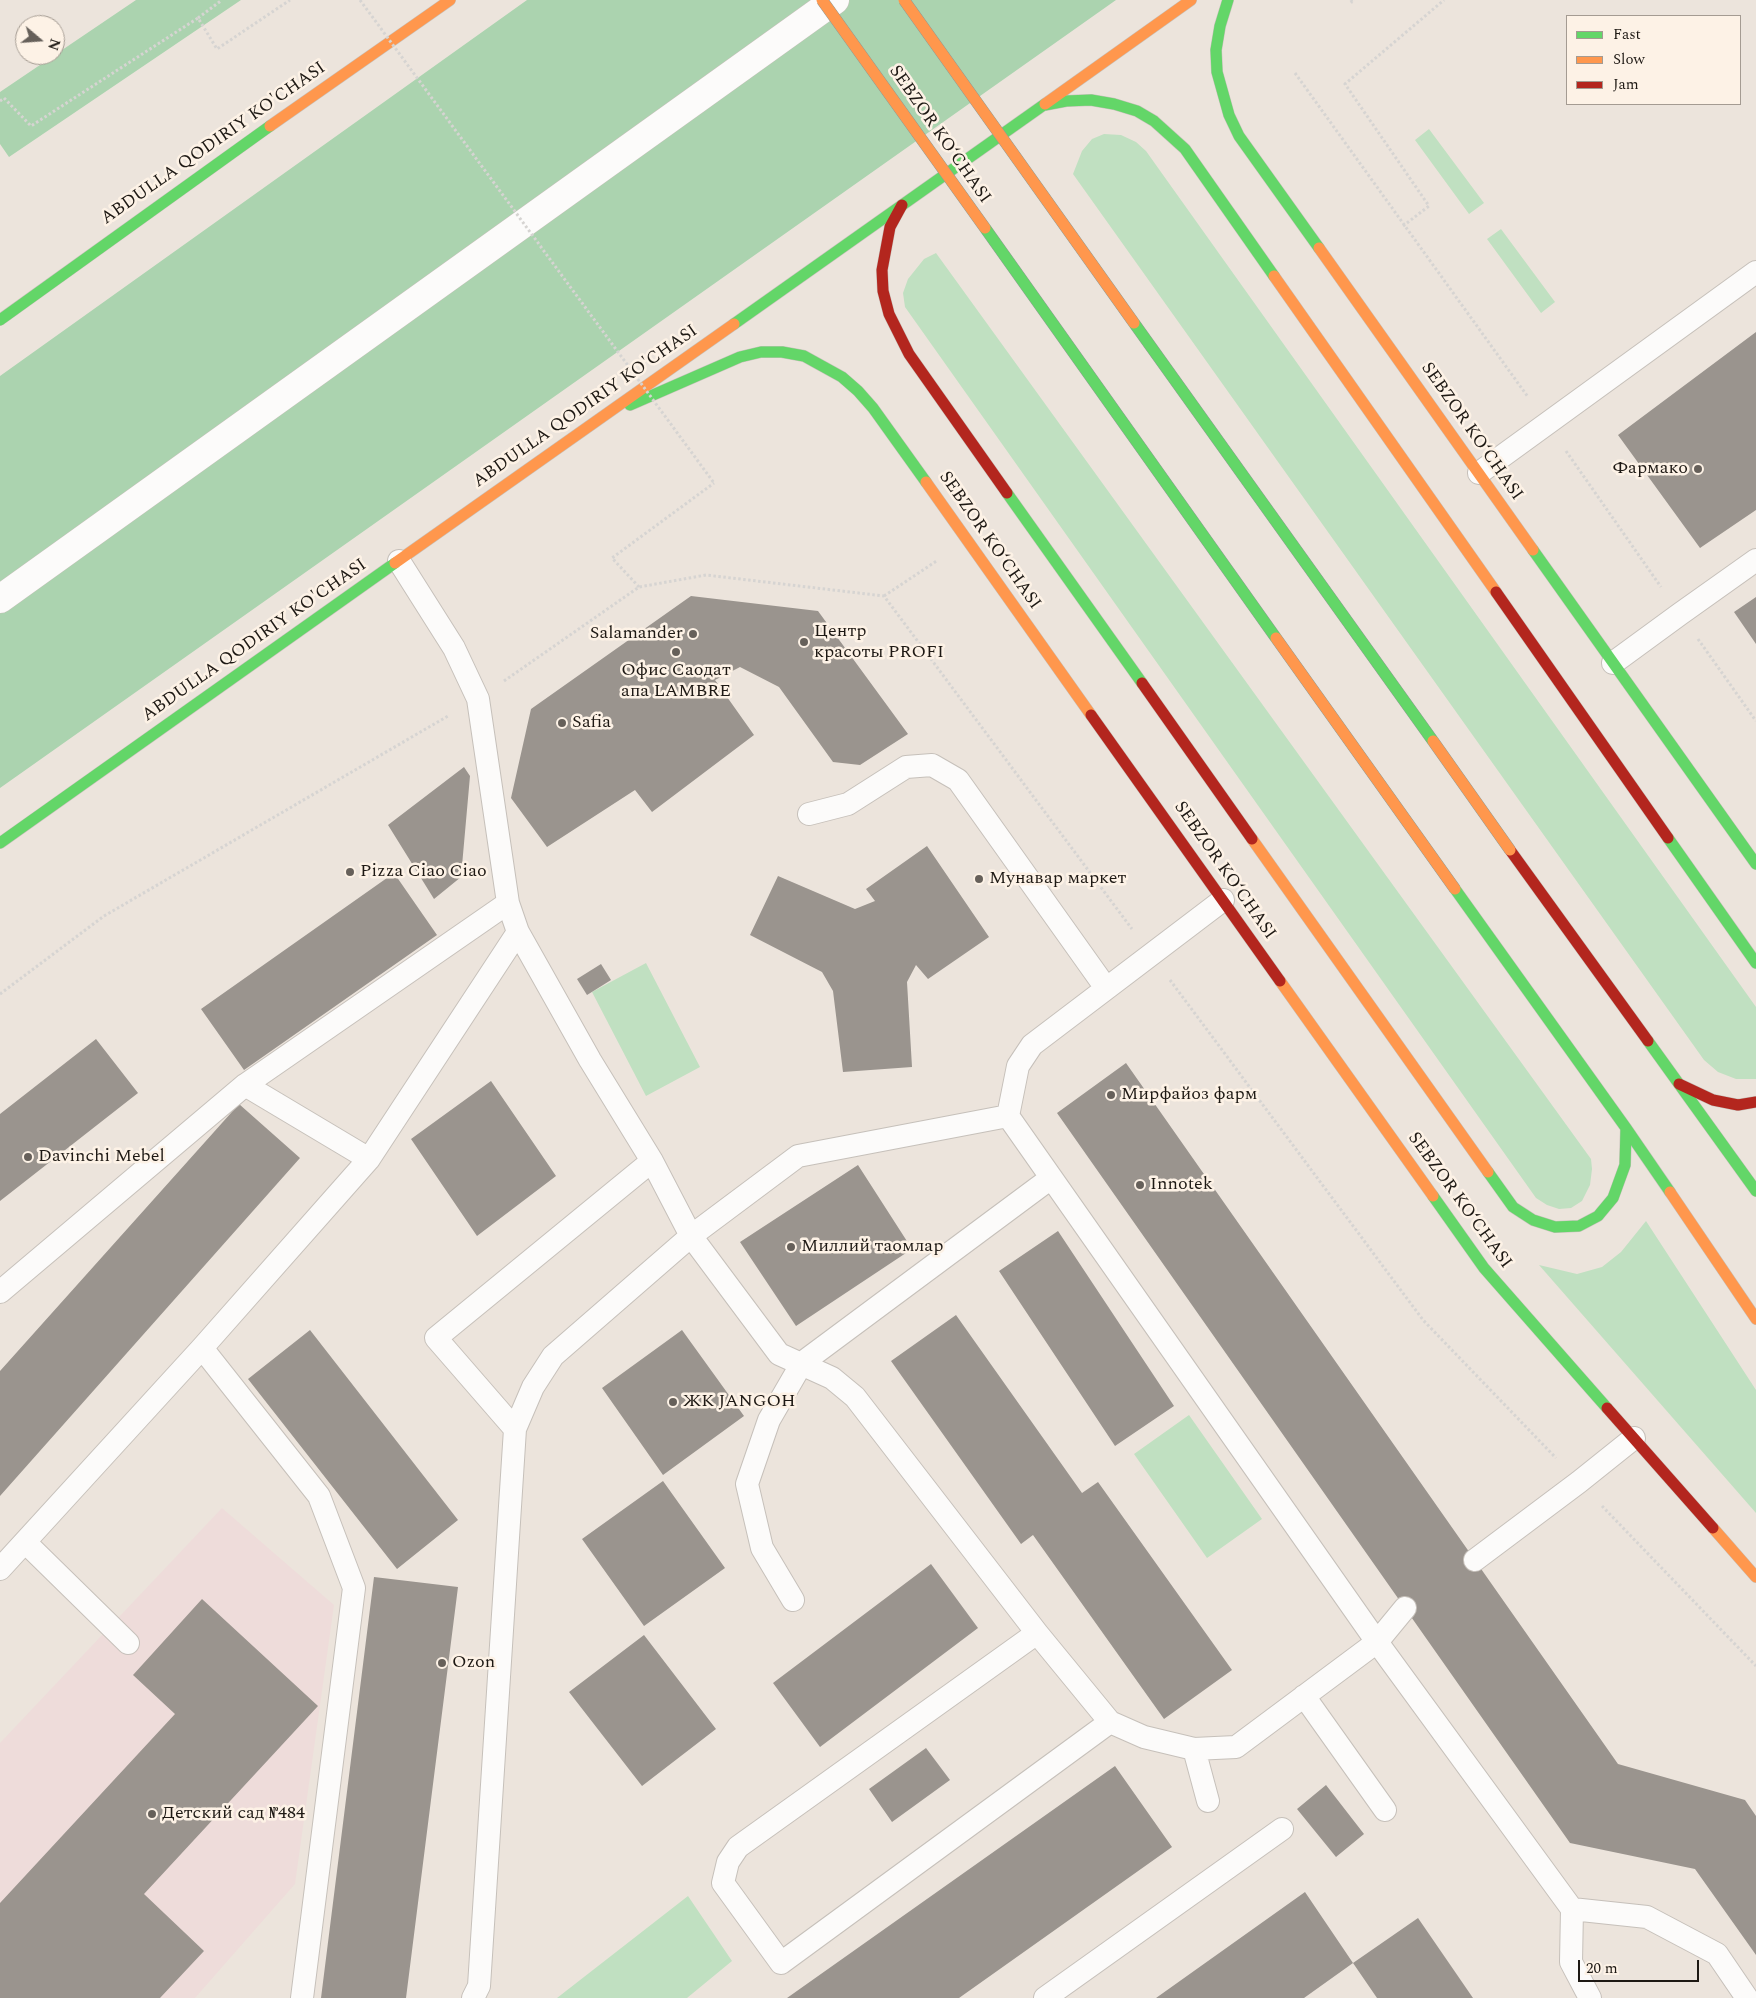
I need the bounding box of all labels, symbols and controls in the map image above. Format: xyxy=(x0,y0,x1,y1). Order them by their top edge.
north arrow xyxy=(15,15,65,65)
legend xyxy=(1566,15,1741,105)
text: Fast xyxy=(1613,23,1641,46)
text: N xyxy=(42,36,66,53)
text: Slow xyxy=(1613,48,1645,71)
street label: ABDULLA QODIRIY KO'CHASI xyxy=(97,58,331,230)
street label: SEBZOR KO‘CHASI xyxy=(883,62,995,208)
text: Jam xyxy=(1613,73,1639,96)
street label: ABDULLA QODIRIY KO'CHASI xyxy=(469,321,703,493)
street label: SEBZOR KO‘CHASI xyxy=(1415,359,1527,505)
place label: Фармако xyxy=(1613,458,1688,480)
marker: Фармако xyxy=(1692,463,1704,475)
street label: SEBZOR KO‘CHASI xyxy=(933,468,1045,614)
street label: ABDULLA QODIRIY KO'CHASI xyxy=(138,555,372,727)
place label: Центр красоты PROFI xyxy=(814,621,944,664)
place label: Salamander xyxy=(590,623,683,645)
marker: Salamander xyxy=(687,628,699,640)
marker: Центр красоты PROFI xyxy=(798,636,810,648)
marker: Офис Саодат апа LAMBRE xyxy=(670,646,682,658)
place label: Офис Саодат апа LAMBRE xyxy=(621,660,731,702)
place label: Safia xyxy=(572,712,611,734)
marker: Safia xyxy=(556,717,568,729)
street label: SEBZOR KO‘CHASI xyxy=(1168,798,1280,944)
place label: Pizza Ciao Ciao xyxy=(360,861,487,883)
marker: Pizza Ciao Ciao xyxy=(344,866,356,878)
place label: Мунавар маркет xyxy=(989,868,1126,890)
marker: Мунавар маркет xyxy=(973,873,985,885)
place label: Мирфайоз фарм xyxy=(1121,1084,1257,1106)
marker: Мирфайоз фарм xyxy=(1105,1089,1117,1101)
street label: SEBZOR KO‘CHASI xyxy=(1402,1128,1516,1274)
place label: Davinchi Mebel xyxy=(38,1146,165,1168)
marker: Davinchi Mebel xyxy=(22,1151,34,1163)
place label: Innotek xyxy=(1150,1174,1213,1196)
marker: Innotek xyxy=(1134,1179,1146,1191)
place label: Миллий таомлар xyxy=(801,1236,943,1258)
marker: Миллий таомлар xyxy=(785,1241,797,1253)
place label: ЖК JANGOH xyxy=(683,1391,796,1413)
marker: ЖК JANGOH xyxy=(667,1396,679,1408)
place label: Ozon xyxy=(452,1652,495,1674)
marker: Ozon xyxy=(436,1657,448,1669)
place label: Детский сад №484 xyxy=(162,1803,305,1825)
marker: Детский сад №484 xyxy=(146,1808,158,1820)
scale bar xyxy=(1581,1950,1702,1982)
text: 20 m xyxy=(1586,1957,1618,1980)

